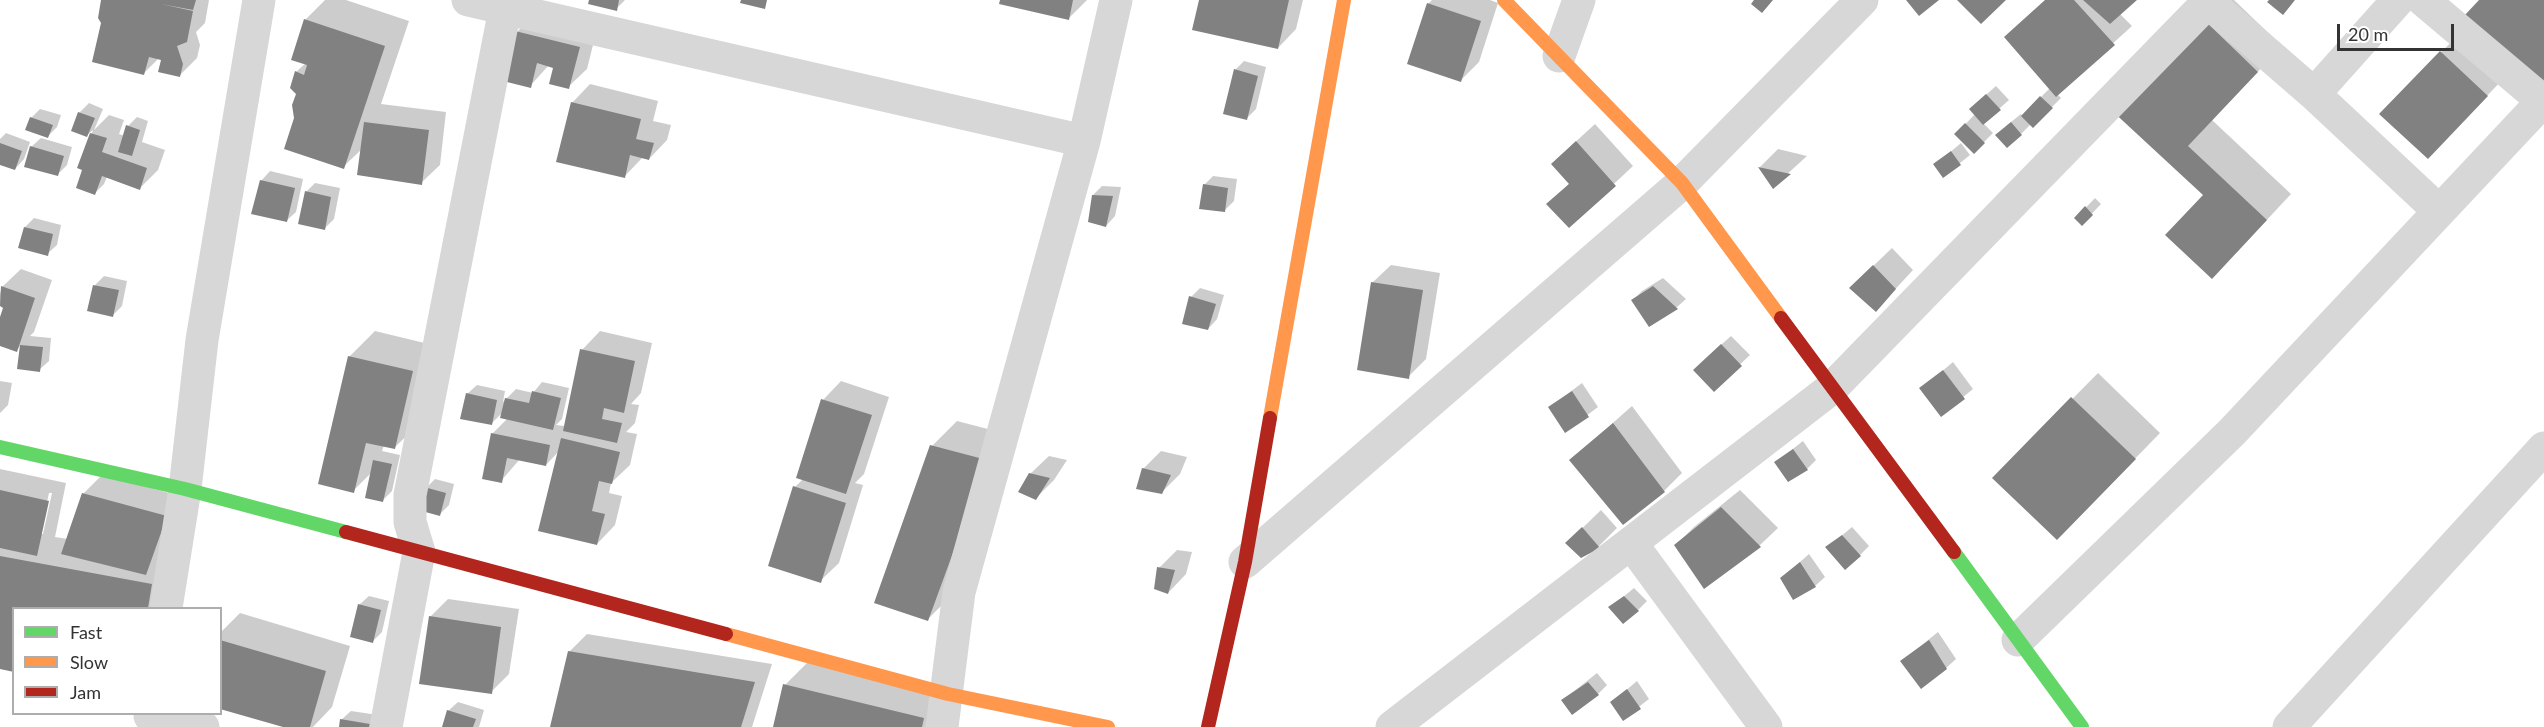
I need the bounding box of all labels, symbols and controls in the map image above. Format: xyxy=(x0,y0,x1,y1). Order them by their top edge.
scale bar xyxy=(2340,12,2457,50)
text: 20 m xyxy=(2348,23,2388,45)
legend xyxy=(12,607,222,715)
text: Fast xyxy=(70,621,102,643)
text: Slow xyxy=(70,651,108,673)
text: Jam xyxy=(70,681,101,703)

